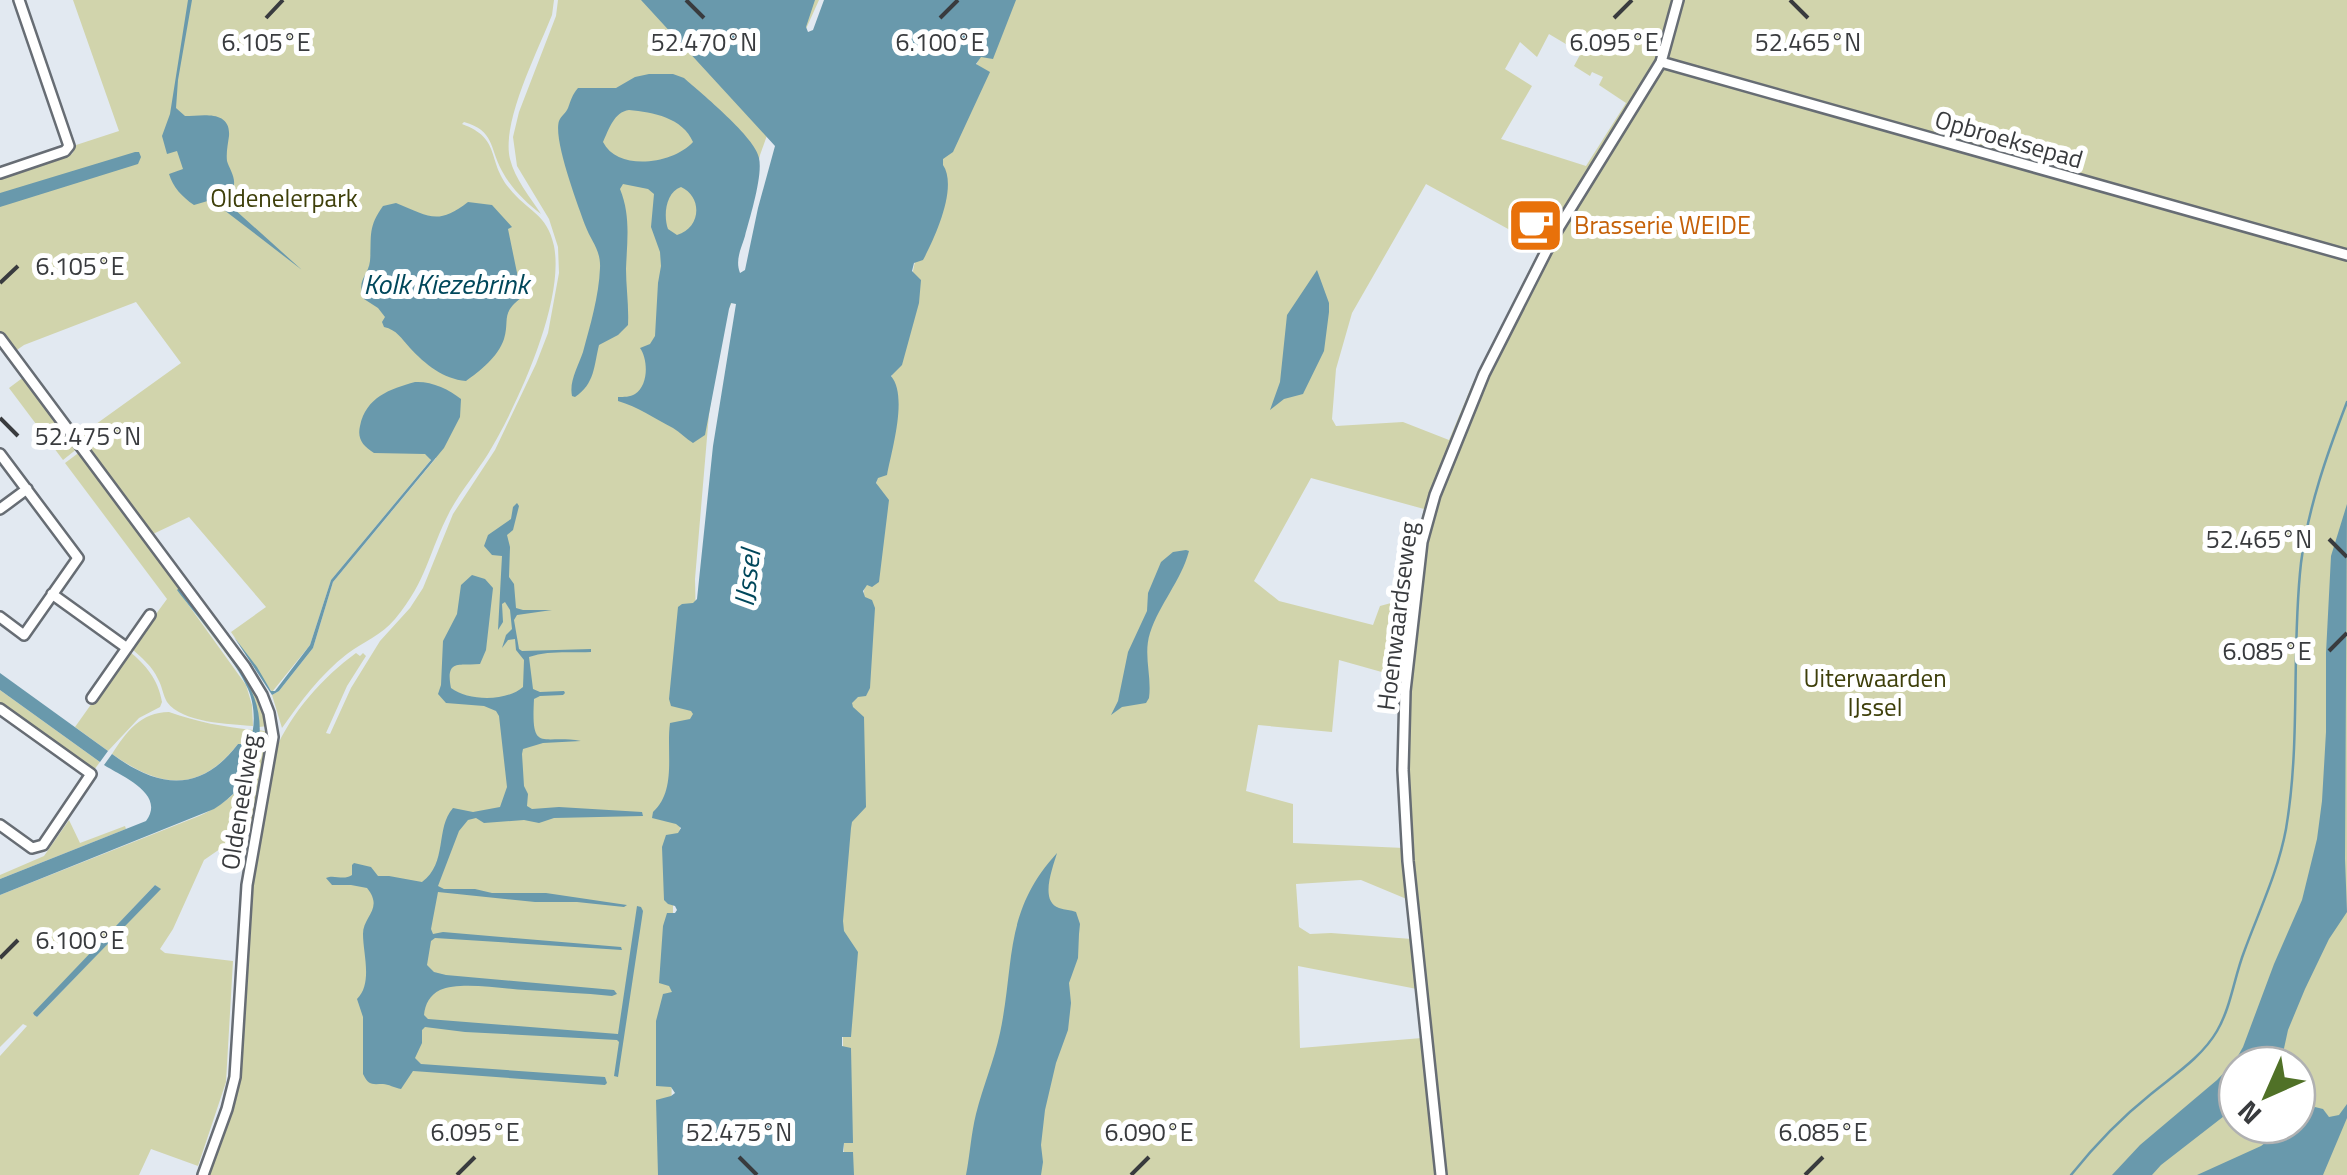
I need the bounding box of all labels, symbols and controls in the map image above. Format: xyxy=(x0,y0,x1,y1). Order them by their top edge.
text: 6.105°E xyxy=(221,23,311,61)
text: 52.470°N xyxy=(651,23,757,61)
text: 6.100°E xyxy=(895,23,985,61)
text: 6.095°E xyxy=(1569,23,1659,61)
text: 52.465°N xyxy=(1755,23,1861,61)
street label: Opbroeksepad xyxy=(1931,100,2087,178)
park label: Oldenelerpark xyxy=(210,179,358,217)
cafe icon: Brasserie WEIDE xyxy=(1505,195,1565,255)
place label: Brasserie WEIDE xyxy=(1574,206,1751,244)
text: 6.105°E xyxy=(35,247,125,285)
water label: Kolk Kiezebrink xyxy=(363,262,532,305)
text: 52.475°N xyxy=(35,417,141,455)
street label: Hoenwaardseweg xyxy=(1367,519,1427,713)
text: 52.465°N xyxy=(2206,520,2312,558)
water label: IJssel xyxy=(722,544,772,609)
text: 6.085°E xyxy=(2222,632,2312,670)
park label: Uiterwaarden IJssel xyxy=(1803,659,1947,726)
street label: Oldeneelweg xyxy=(211,731,270,873)
text: 6.100°E xyxy=(35,921,125,959)
north arrow xyxy=(2217,1045,2317,1145)
text: N xyxy=(2227,1091,2271,1135)
text: 6.095°E xyxy=(430,1113,520,1151)
text: 52.475°N xyxy=(686,1113,792,1151)
text: 6.090°E xyxy=(1104,1113,1194,1151)
text: 6.085°E xyxy=(1778,1113,1868,1151)

